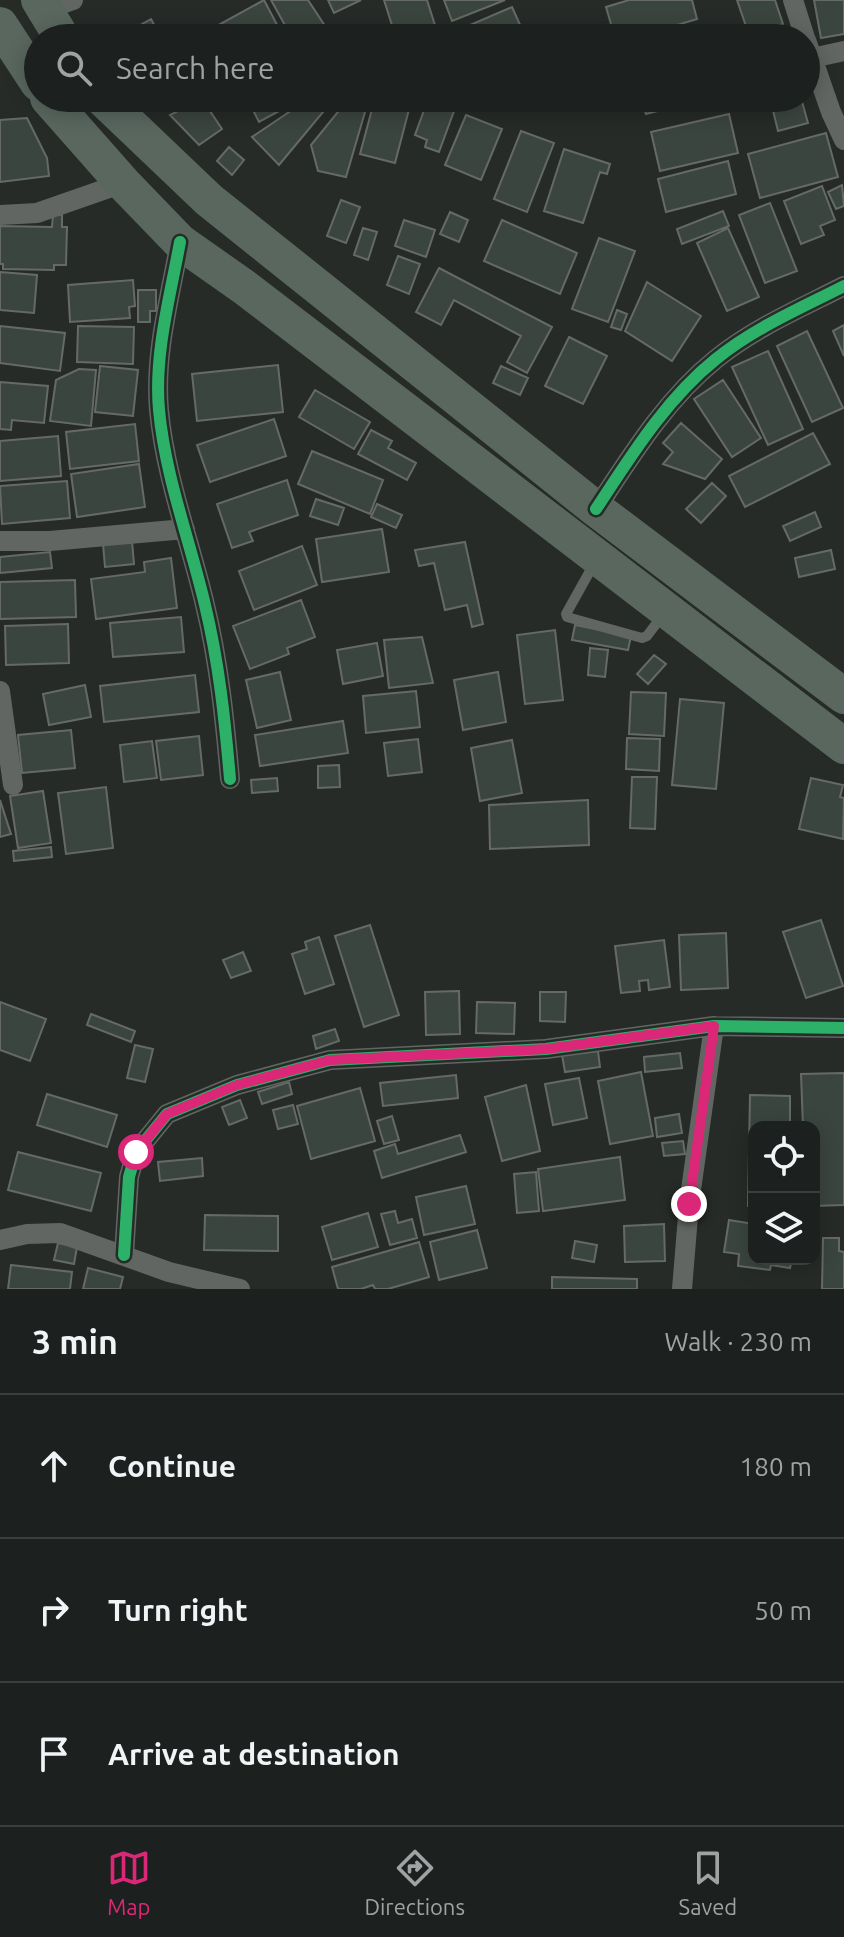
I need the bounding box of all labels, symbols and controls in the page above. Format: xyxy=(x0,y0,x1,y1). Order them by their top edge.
search box xyxy=(24,24,820,112)
icon: search xyxy=(52,46,96,90)
text: Search here xyxy=(116,51,275,85)
map controls xyxy=(748,1121,820,1265)
button: locate xyxy=(748,1121,820,1193)
route start xyxy=(118,1134,154,1170)
route end xyxy=(671,1186,707,1222)
button: layers xyxy=(748,1193,820,1265)
text: 3 min xyxy=(32,1322,118,1360)
text: Walk · 230 m xyxy=(664,1327,812,1356)
icon: ahead xyxy=(32,1444,76,1488)
text: Continue xyxy=(108,1449,236,1483)
text: 180 m xyxy=(740,1452,812,1481)
icon: right xyxy=(32,1588,76,1632)
text: Turn right xyxy=(108,1593,248,1627)
text: 50 m xyxy=(754,1596,812,1625)
icon: arrive xyxy=(32,1732,76,1776)
text: Arrive at destination xyxy=(108,1737,400,1771)
tab: Map xyxy=(107,1846,151,1919)
tab: Directions xyxy=(364,1846,465,1919)
tab: Saved xyxy=(679,1846,737,1919)

